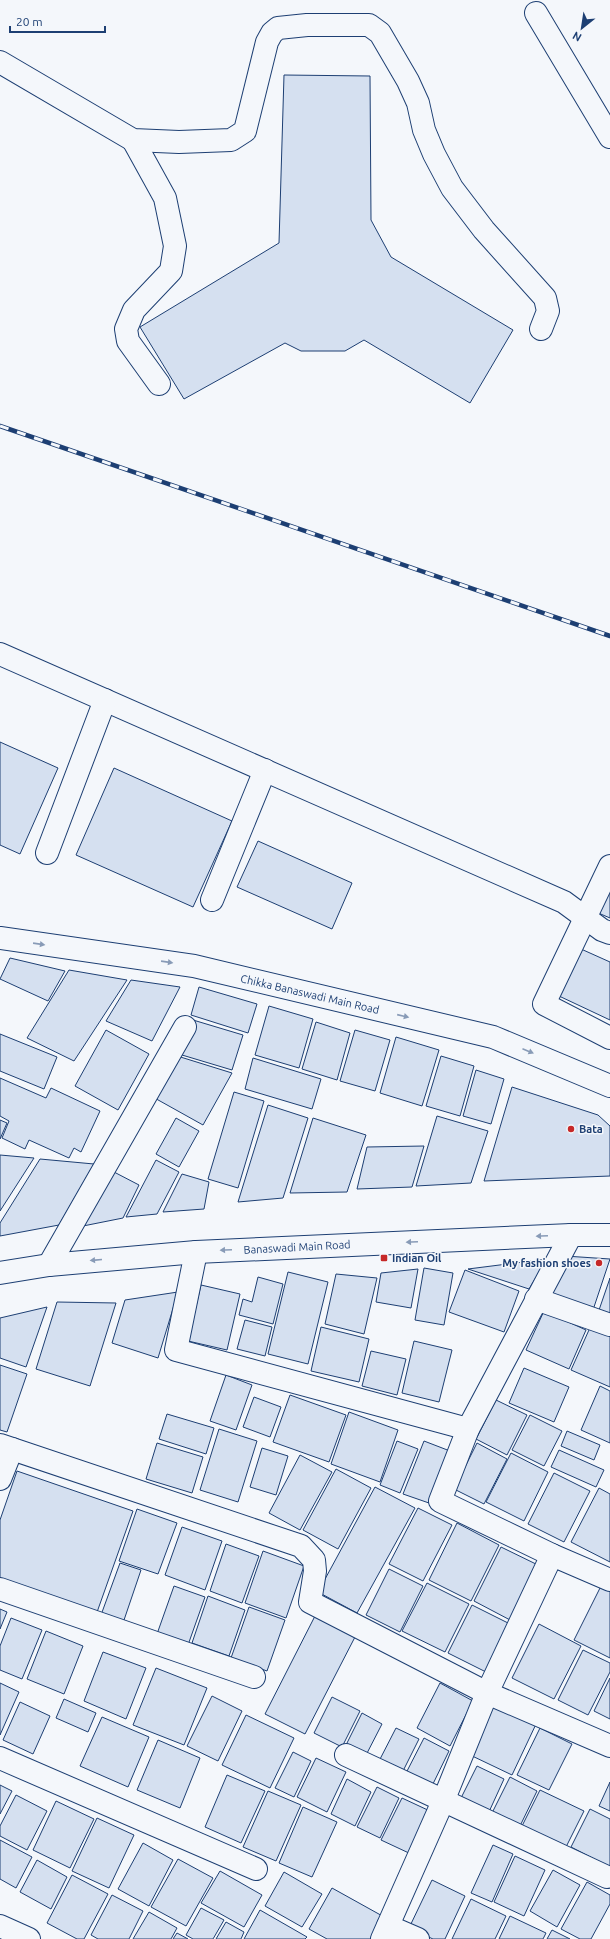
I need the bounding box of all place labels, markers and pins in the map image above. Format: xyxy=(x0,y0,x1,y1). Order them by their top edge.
place label: Bata xyxy=(579,1123,603,1135)
marker: Bata xyxy=(566,1124,576,1134)
place label: Indian Oil xyxy=(392,1252,442,1264)
marker: Indian Oil xyxy=(379,1253,389,1263)
place label: My fashion shoes xyxy=(502,1257,591,1269)
marker: My fashion shoes xyxy=(594,1258,604,1268)

